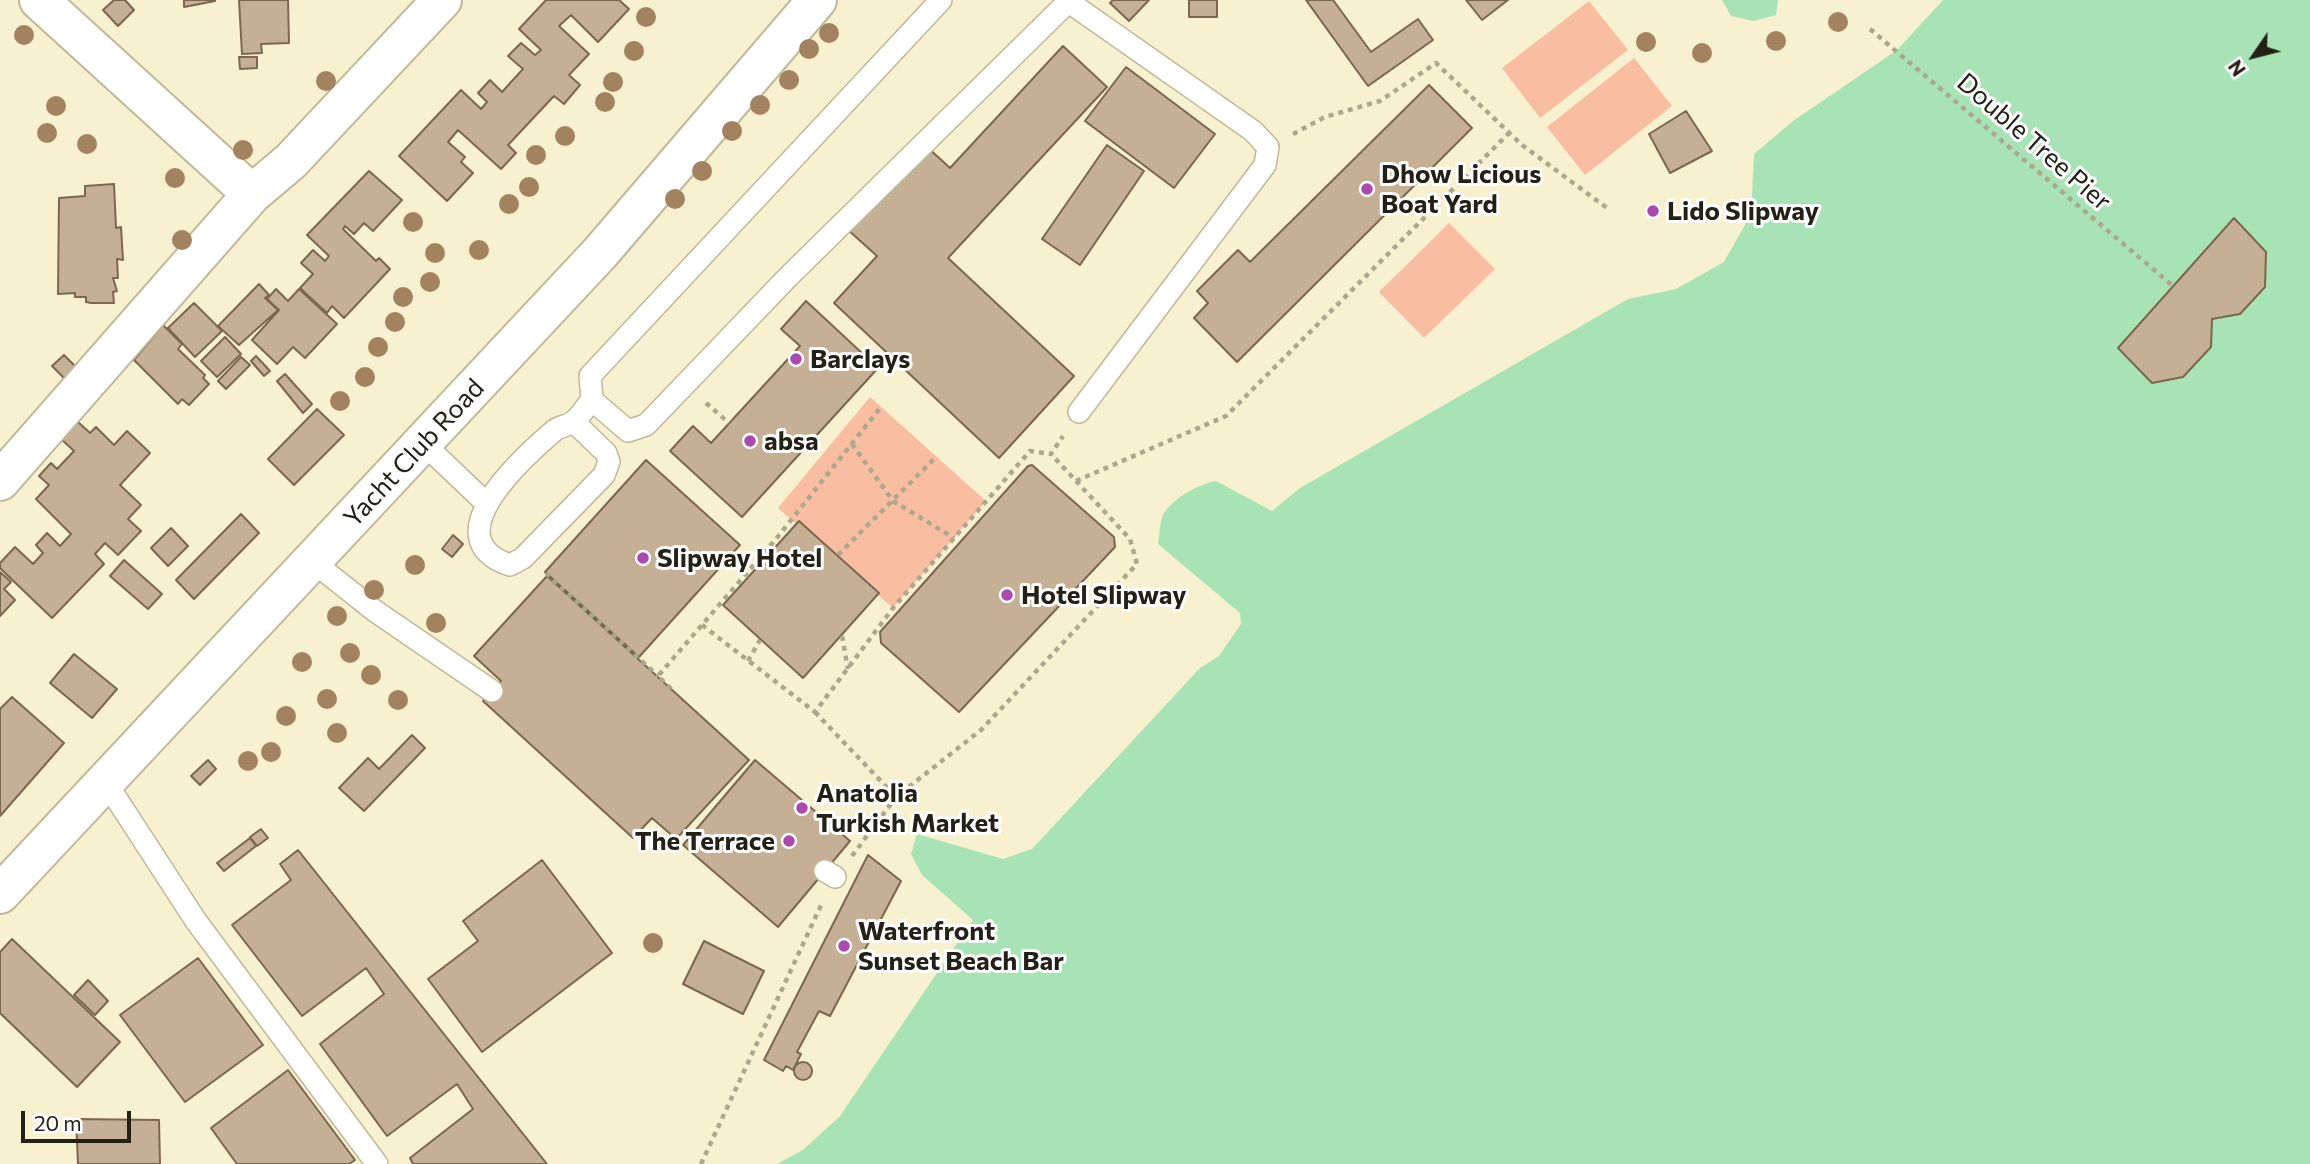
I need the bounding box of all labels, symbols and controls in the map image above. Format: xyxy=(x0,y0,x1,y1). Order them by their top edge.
north arrow xyxy=(2219,21,2289,91)
text: N xyxy=(2223,56,2250,81)
street label: Double Tree Pier xyxy=(1951,67,2117,217)
place label: Dhow Licious Boat Yard xyxy=(1381,158,1541,220)
marker: Dhow Licious Boat Yard xyxy=(1359,181,1375,197)
place label: Lido Slipway xyxy=(1667,195,1819,227)
marker: Lido Slipway xyxy=(1645,203,1661,219)
place label: Barclays xyxy=(810,343,910,375)
marker: Barclays xyxy=(788,351,804,367)
street label: Yacht Club Road xyxy=(337,372,491,534)
place label: absa xyxy=(764,425,819,457)
marker: absa xyxy=(742,433,758,449)
place label: Slipway Hotel xyxy=(657,542,822,574)
marker: Slipway Hotel xyxy=(635,550,651,566)
place label: Hotel Slipway xyxy=(1021,579,1186,611)
marker: Hotel Slipway xyxy=(999,587,1015,603)
place label: Anatolia Turkish Market xyxy=(816,777,999,838)
marker: Anatolia Turkish Market xyxy=(794,800,810,816)
place label: The Terrace xyxy=(635,825,775,857)
marker: The Terrace xyxy=(781,833,797,849)
place label: Waterfront Sunset Beach Bar xyxy=(858,915,1064,976)
marker: Waterfront Sunset Beach Bar xyxy=(836,938,852,954)
scale bar xyxy=(24,1098,135,1142)
text: 20 m xyxy=(34,1110,82,1135)

